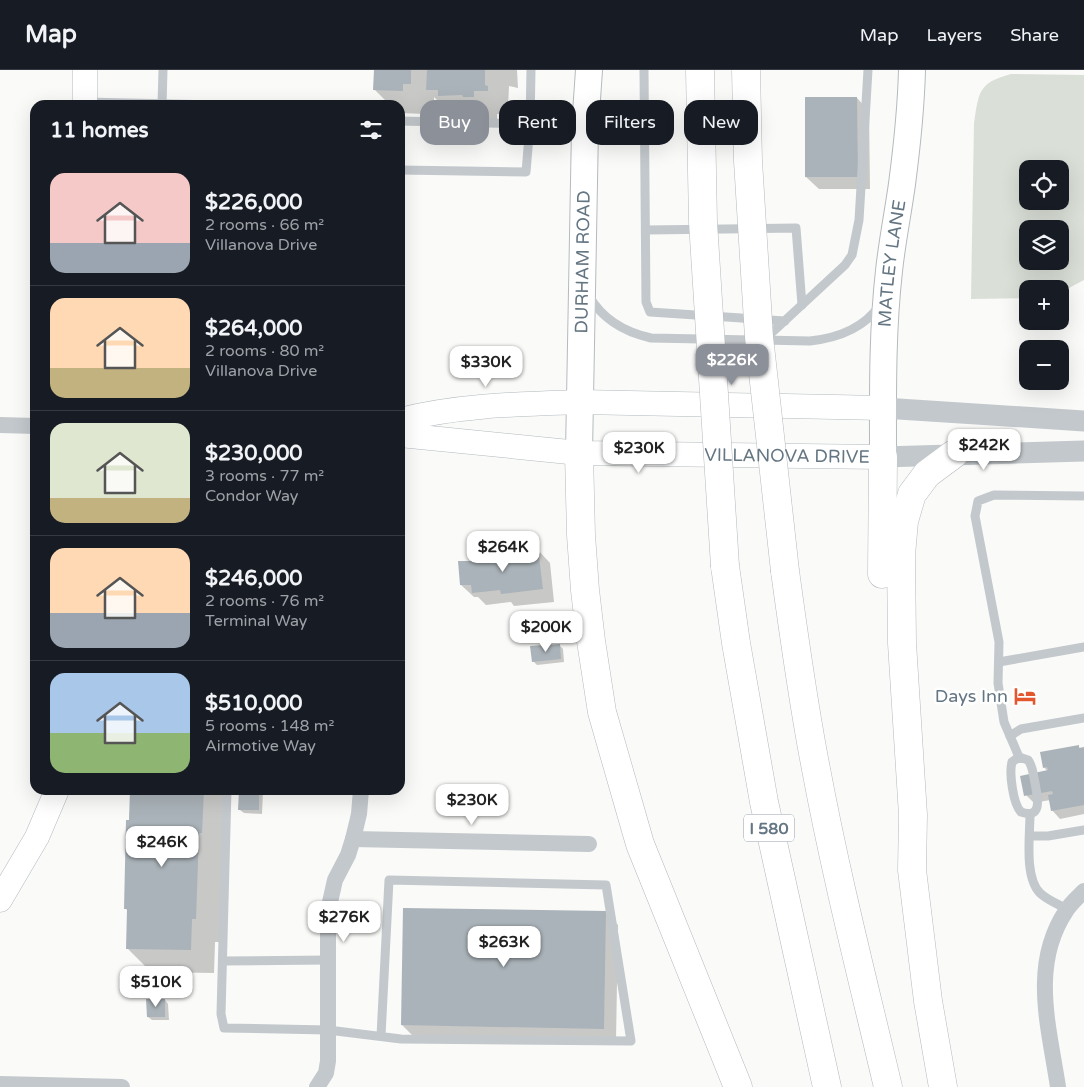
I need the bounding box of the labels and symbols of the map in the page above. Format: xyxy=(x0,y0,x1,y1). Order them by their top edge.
street label: DURHAM ROAD xyxy=(570,190,595,334)
street label: MATLEY LANE xyxy=(874,198,911,328)
pin: $226K xyxy=(697,344,767,386)
pin: $330K xyxy=(451,346,521,388)
pin: $242K xyxy=(949,428,1019,471)
pin: $230K xyxy=(604,432,674,474)
street label: VILLANOVA DRIVE xyxy=(704,444,870,468)
pin: $264K xyxy=(468,530,538,573)
pin: $200K xyxy=(511,610,581,653)
hotel icon: Days Inn xyxy=(1012,683,1038,709)
place label: Days Inn xyxy=(935,685,1008,707)
pin: $230K xyxy=(437,784,507,826)
road number: I 580 xyxy=(744,814,794,841)
pin: $246K xyxy=(127,826,197,868)
pin: $276K xyxy=(309,900,379,943)
pin: $263K xyxy=(469,926,539,968)
pin: $510K xyxy=(121,966,191,1008)

